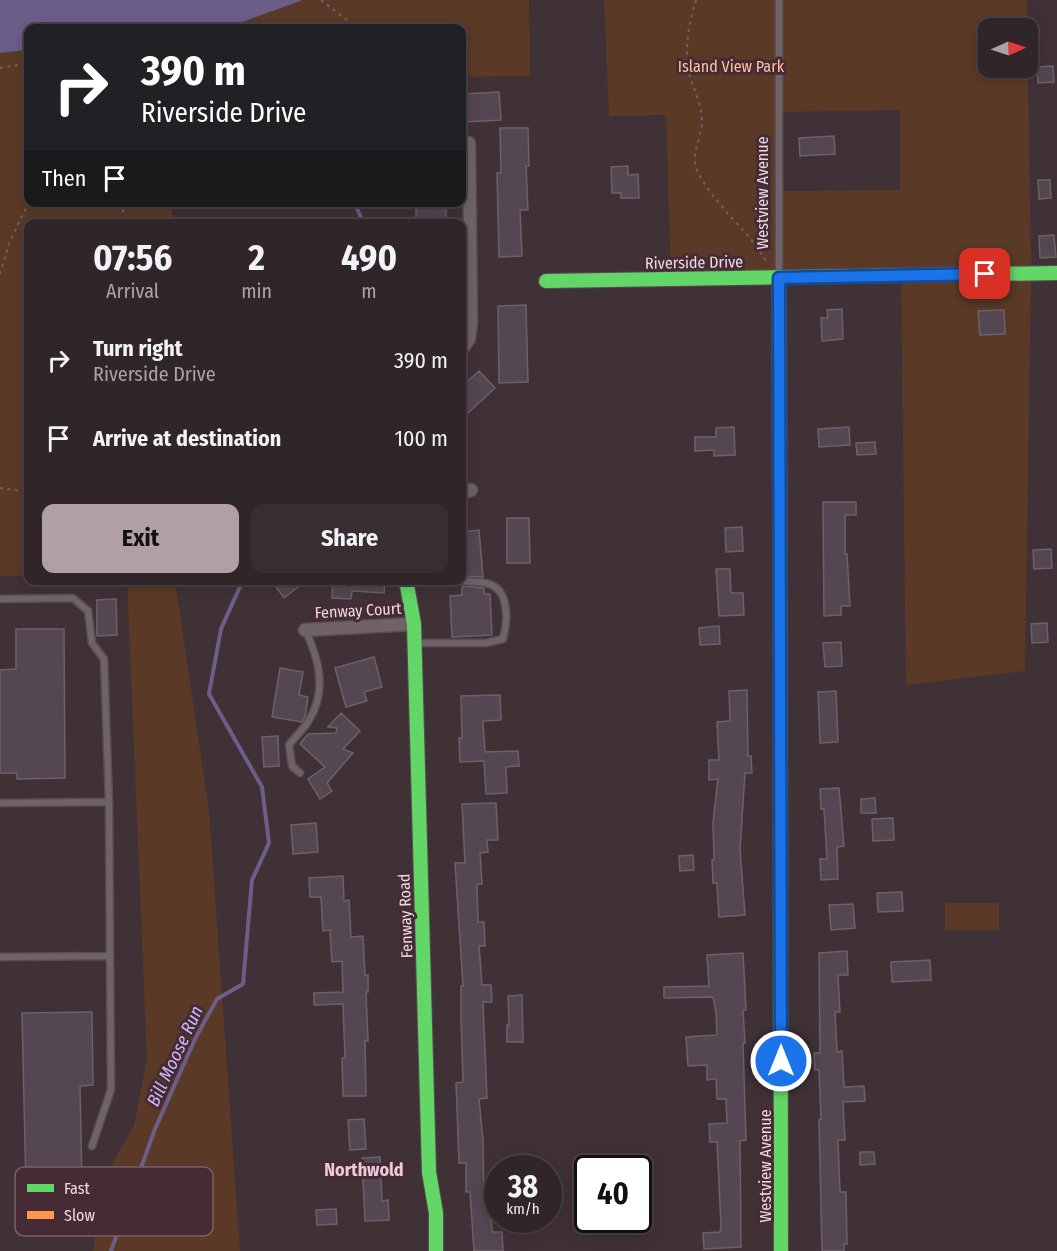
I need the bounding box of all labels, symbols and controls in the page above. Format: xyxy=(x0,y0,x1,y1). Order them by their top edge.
north arrow xyxy=(978,18,1038,78)
map controls xyxy=(978,18,1038,78)
text: 390 m xyxy=(141,46,246,96)
icon: right xyxy=(42,48,120,126)
park label: Island View Park xyxy=(678,57,785,76)
text: Riverside Drive xyxy=(141,97,306,129)
street label: Westview Avenue xyxy=(753,136,772,250)
icon: arrive xyxy=(98,162,131,195)
text: Then xyxy=(42,165,86,192)
text: 07:56 xyxy=(93,236,172,280)
text: 2 xyxy=(248,236,265,280)
text: 490 xyxy=(341,236,397,280)
pin xyxy=(959,248,1010,299)
street label: Riverside Drive xyxy=(645,252,743,273)
icon: arrive xyxy=(968,257,1001,290)
text: Arrival xyxy=(106,279,159,303)
text: min xyxy=(241,279,272,303)
text: m xyxy=(361,279,377,303)
text: Turn right xyxy=(93,335,182,362)
icon: right xyxy=(42,344,75,377)
text: 390 m xyxy=(394,347,448,374)
text: Riverside Drive xyxy=(93,362,216,386)
icon: arrive xyxy=(42,422,75,455)
text: Arrive at destination xyxy=(93,425,281,452)
text: 100 m xyxy=(394,425,448,452)
button: Exit xyxy=(42,504,239,573)
button: Share xyxy=(251,504,448,573)
street label: Fenway Court xyxy=(314,599,403,622)
street label: Fenway Road xyxy=(395,873,416,959)
water label: Bill Moose Run xyxy=(142,1002,208,1110)
position arrow xyxy=(749,1029,813,1093)
street label: Westview Avenue xyxy=(756,1109,775,1223)
speed limit sign: 40 xyxy=(574,1155,652,1233)
district label: Northwold xyxy=(324,1159,404,1181)
legend xyxy=(15,1167,213,1236)
text: 38 xyxy=(508,1169,538,1205)
text: Fast xyxy=(64,1179,91,1198)
text: km/h xyxy=(506,1200,540,1218)
text: Slow xyxy=(64,1206,95,1225)

